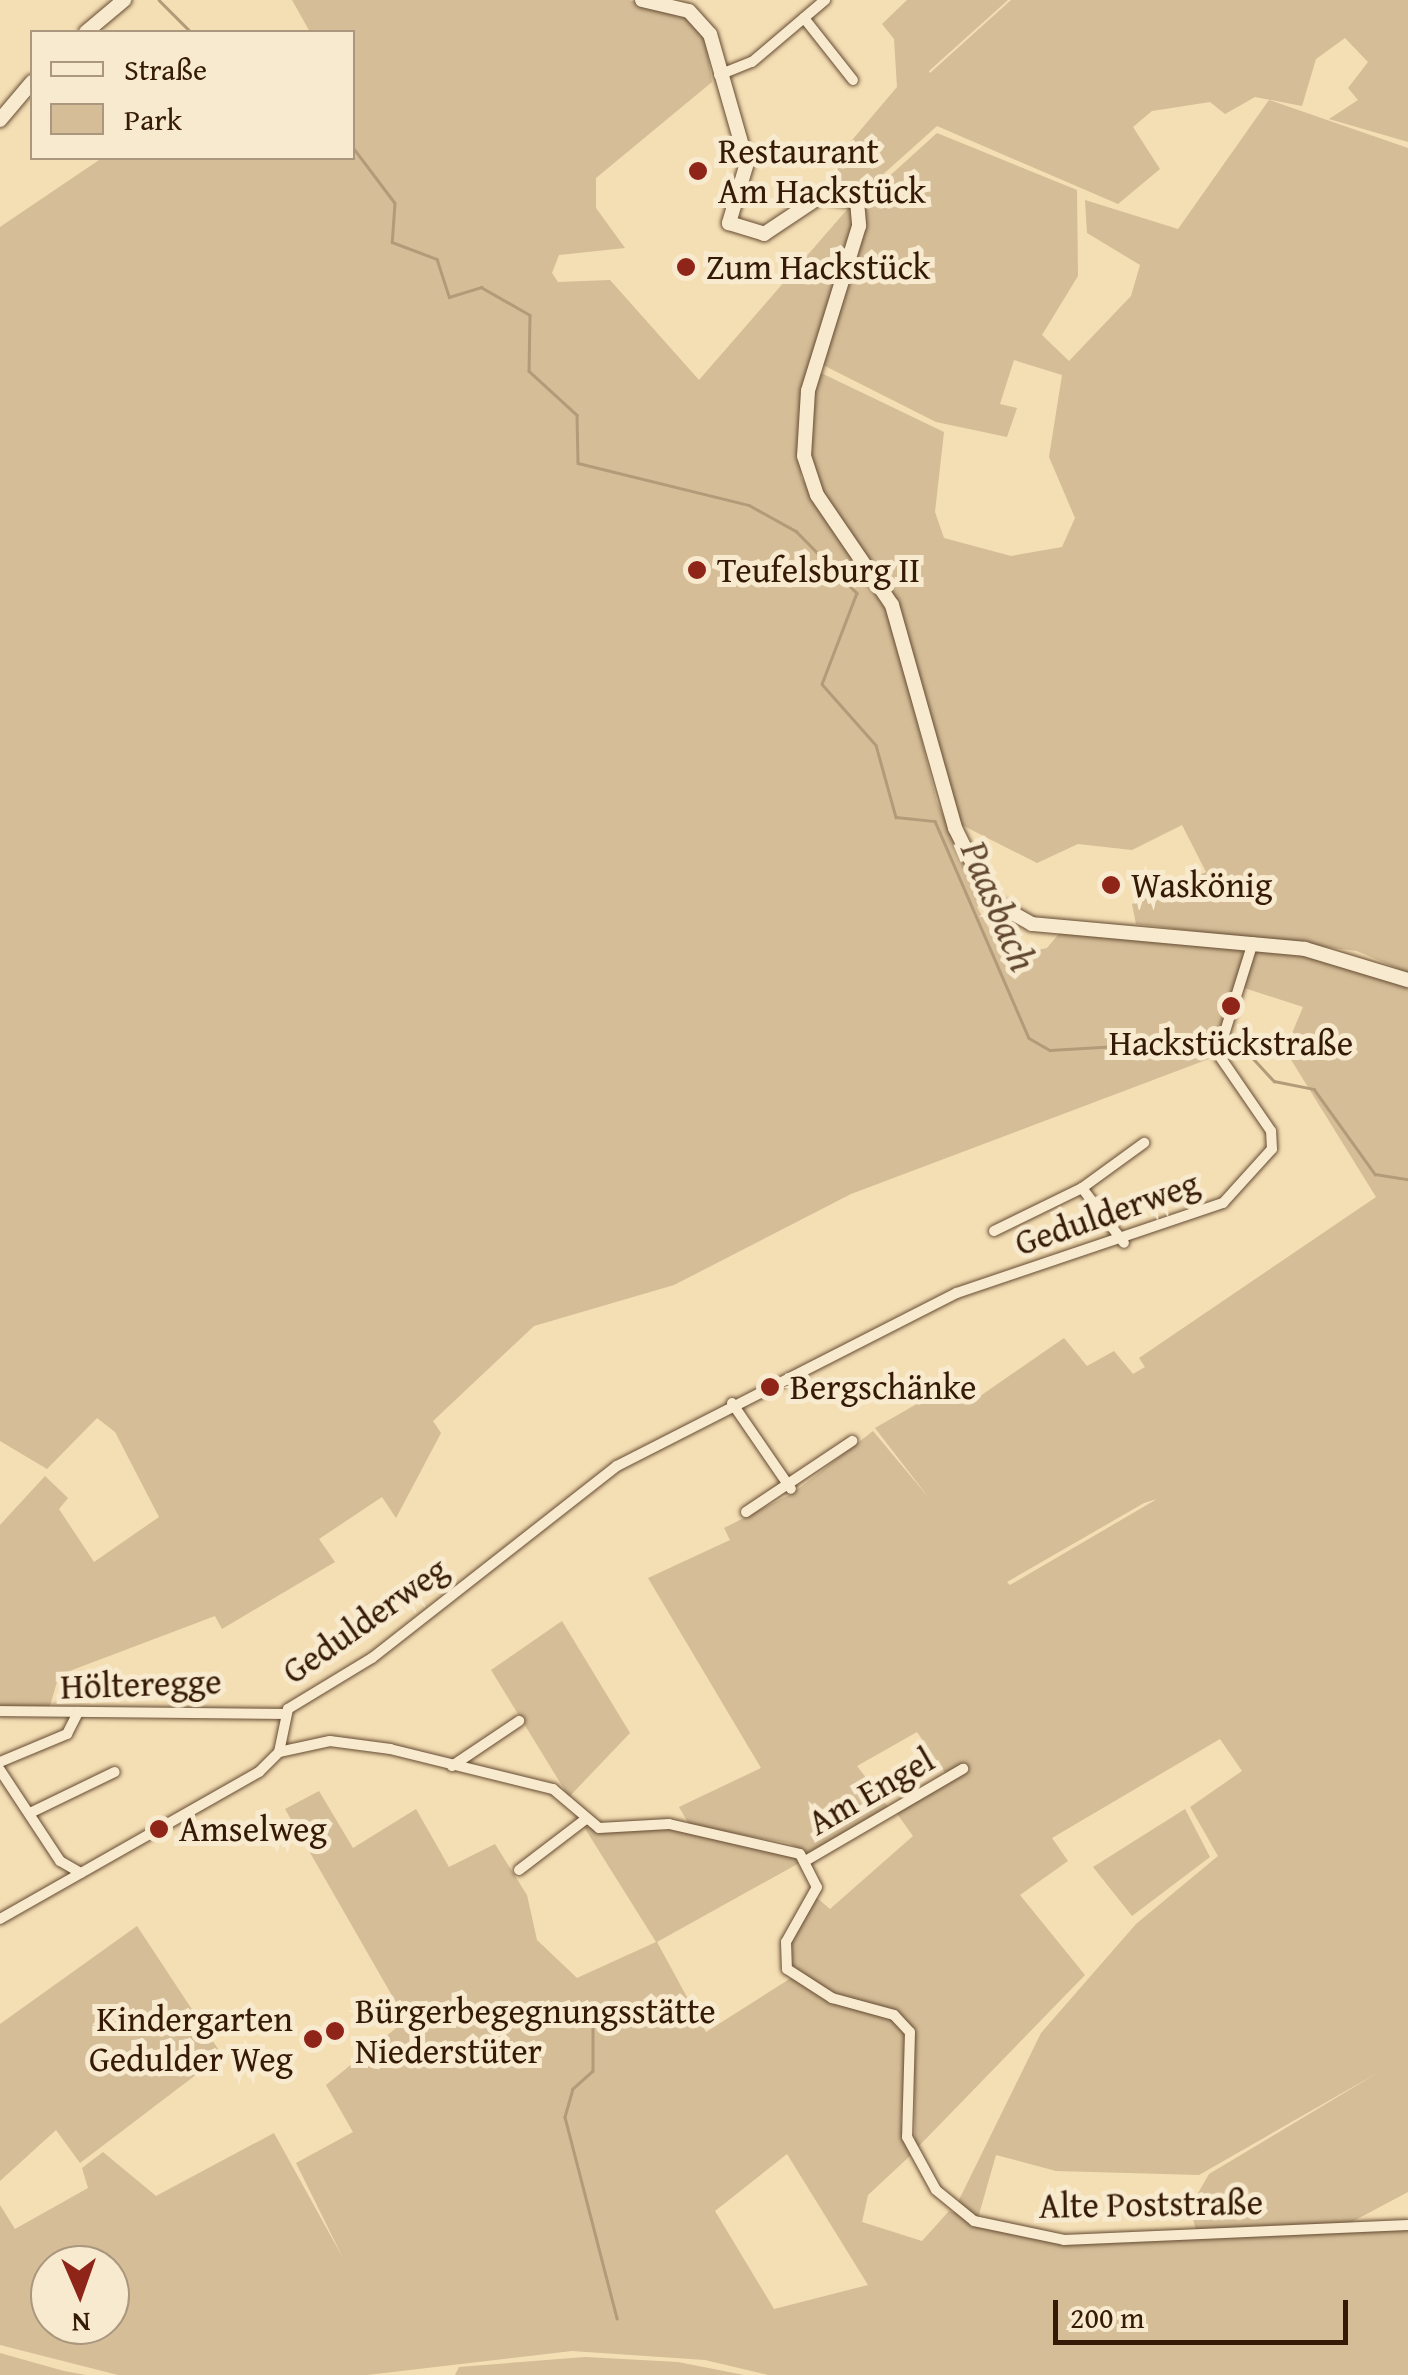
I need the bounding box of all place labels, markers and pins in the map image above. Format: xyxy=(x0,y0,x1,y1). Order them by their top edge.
place label: Restaurant Am Hackstück xyxy=(718,130,926,212)
marker: Restaurant Am Hackstück xyxy=(687,160,709,182)
place label: Zum Hackstück xyxy=(706,246,930,288)
marker: Zum Hackstück xyxy=(675,256,697,278)
place label: Teufelsburg II xyxy=(717,549,920,591)
marker: Teufelsburg II xyxy=(686,559,708,581)
place label: Waskönig xyxy=(1131,864,1272,906)
marker: Waskönig xyxy=(1100,874,1122,896)
marker: Hackstückstraße xyxy=(1220,995,1242,1017)
place label: Hackstückstraße xyxy=(1109,1022,1353,1064)
place label: Bergschänke xyxy=(790,1366,976,1408)
marker: Bergschänke xyxy=(759,1376,781,1398)
place label: Amselweg xyxy=(179,1808,327,1850)
marker: Amselweg xyxy=(148,1818,170,1840)
place label: Bürgerbegegnungsstätte Niederstüter xyxy=(355,1990,716,2072)
place label: Kindergarten Gedulder Weg xyxy=(89,1998,293,2080)
marker: Bürgerbegegnungsstätte Niederstüter xyxy=(324,2020,346,2042)
marker: Kindergarten Gedulder Weg xyxy=(302,2028,324,2050)

